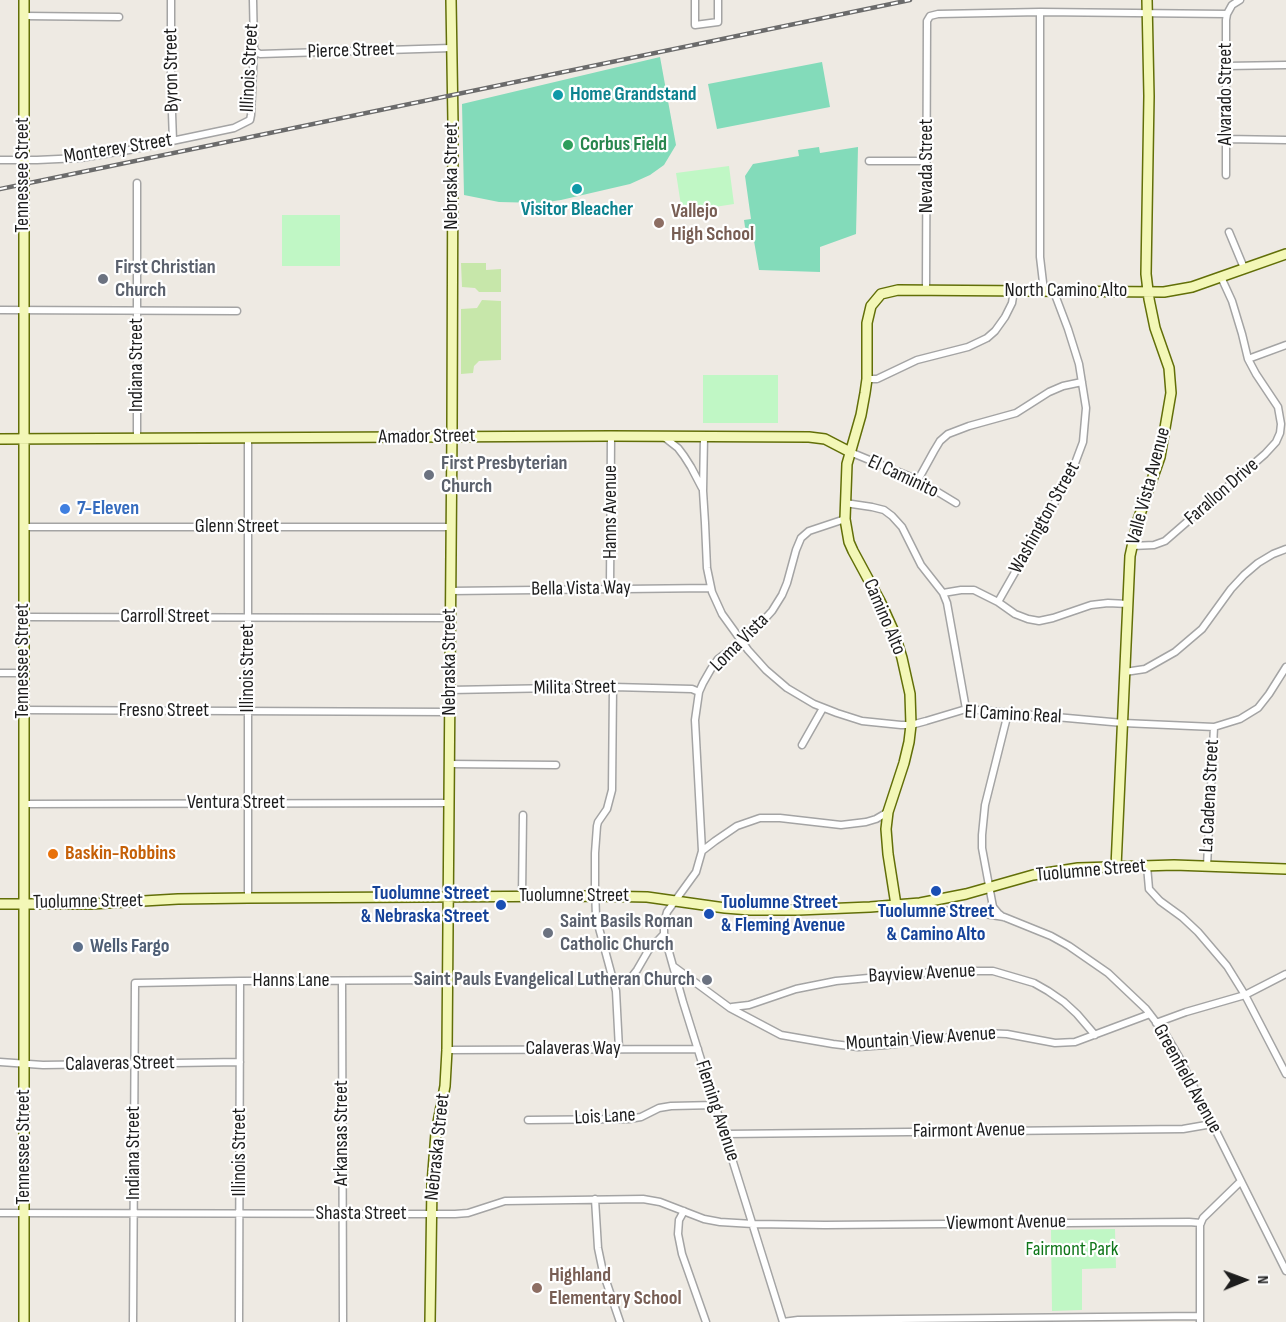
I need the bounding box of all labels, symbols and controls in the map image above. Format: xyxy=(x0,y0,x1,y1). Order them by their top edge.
street label: Illinois Street xyxy=(236,23,264,113)
street label: Byron Street xyxy=(159,28,185,112)
street label: Pierce Street xyxy=(307,37,395,65)
street label: Alvarado Street xyxy=(1214,43,1238,145)
place label: Home Grandstand xyxy=(570,83,697,107)
marker: Home Grandstand xyxy=(551,88,565,102)
street label: Tennessee Street xyxy=(11,117,35,233)
street label: Nevada Street xyxy=(915,119,939,213)
street label: Nebraska Street xyxy=(440,122,464,230)
street label: Monterey Street xyxy=(62,129,174,169)
place label: Corbus Field xyxy=(580,133,667,157)
marker: Corbus Field xyxy=(561,138,575,152)
marker: Visitor Bleacher xyxy=(570,182,584,196)
place label: Visitor Bleacher xyxy=(521,198,633,222)
place label: Vallejo High School xyxy=(671,200,754,247)
marker: Vallejo High School xyxy=(652,216,666,230)
place label: First Christian Church xyxy=(115,256,216,303)
marker: First Christian Church xyxy=(96,272,110,286)
street label: North Camino Alto xyxy=(1005,279,1127,303)
street label: Indiana Street xyxy=(125,318,149,412)
street label: Amador Street xyxy=(378,424,476,450)
street label: Valle Vista Avenue xyxy=(1122,425,1176,547)
street label: El Caminito xyxy=(864,450,942,504)
place label: First Presbyterian Church xyxy=(441,452,567,499)
street label: Farallon Drive xyxy=(1180,453,1264,531)
street label: Washington Street xyxy=(1004,458,1086,578)
street label: Hanns Avenue xyxy=(599,465,623,559)
marker: First Presbyterian Church xyxy=(422,468,436,482)
place label: 7-Eleven xyxy=(77,497,139,521)
marker: 7-Eleven xyxy=(58,502,72,516)
street label: Glenn Street xyxy=(195,515,279,539)
street label: Camino Alto xyxy=(857,575,911,659)
street label: Bella Vista Way xyxy=(531,576,631,602)
street label: Tennessee Street xyxy=(11,603,35,719)
street label: Carroll Street xyxy=(120,605,210,629)
street label: Nebraska Street xyxy=(438,608,462,716)
street label: Loma Vista xyxy=(706,609,774,677)
street label: Illinois Street xyxy=(236,624,260,712)
street label: Milita Street xyxy=(534,675,616,701)
street label: Fresno Street xyxy=(119,699,209,723)
street label: El Camino Real xyxy=(964,700,1062,730)
street label: La Cadena Street xyxy=(1195,739,1225,853)
street label: Ventura Street xyxy=(187,791,285,815)
place label: Baskin-Robbins xyxy=(65,842,176,866)
marker: Baskin-Robbins xyxy=(46,847,60,861)
street label: Tuolumne Street xyxy=(1035,854,1147,888)
place label: Tuolumne Street & Nebraska Street xyxy=(361,882,489,929)
street label: Tuolumne Street xyxy=(519,884,629,908)
marker: Tuolumne Street & Camino Alto xyxy=(929,884,943,898)
street label: Tuolumne Street xyxy=(33,889,143,915)
place label: Tuolumne Street & Fleming Avenue xyxy=(721,891,845,938)
marker: Tuolumne Street & Nebraska Street xyxy=(494,898,508,912)
place label: Tuolumne Street & Camino Alto xyxy=(878,900,994,947)
marker: Tuolumne Street & Fleming Avenue xyxy=(702,907,716,921)
place label: Saint Basils Roman Catholic Church xyxy=(560,910,693,957)
marker: Saint Basils Roman Catholic Church xyxy=(541,926,555,940)
place label: Wells Fargo xyxy=(90,935,170,959)
marker: Wells Fargo xyxy=(71,940,85,954)
street label: Bayview Avenue xyxy=(868,959,976,989)
place label: Saint Pauls Evangelical Lutheran Church xyxy=(414,968,695,992)
street label: Hanns Lane xyxy=(252,969,330,993)
marker: Saint Pauls Evangelical Lutheran Church xyxy=(700,973,714,987)
street label: Greenfield Avenue xyxy=(1147,1020,1227,1138)
street label: Mountain View Avenue xyxy=(845,1022,997,1056)
street label: Calaveras Way xyxy=(525,1037,621,1061)
street label: Calaveras Street xyxy=(65,1051,175,1077)
street label: Fleming Avenue xyxy=(689,1058,745,1164)
street label: Arkansas Street xyxy=(330,1080,354,1186)
street label: Tennessee Street xyxy=(12,1089,36,1205)
street label: Nebraska Street xyxy=(420,1092,456,1202)
street label: Lois Lane xyxy=(574,1103,636,1131)
street label: Indiana Street xyxy=(122,1106,146,1200)
street label: Illinois Street xyxy=(228,1108,252,1196)
street label: Fairmont Avenue xyxy=(913,1118,1025,1144)
street label: Shasta Street xyxy=(315,1202,407,1226)
street label: Viewmont Avenue xyxy=(946,1210,1066,1236)
park label: Fairmont Park xyxy=(1026,1238,1118,1262)
north arrow xyxy=(1214,1250,1274,1310)
place label: Highland Elementary School xyxy=(549,1264,682,1311)
text: N xyxy=(1253,1275,1272,1284)
marker: Highland Elementary School xyxy=(530,1281,544,1295)

